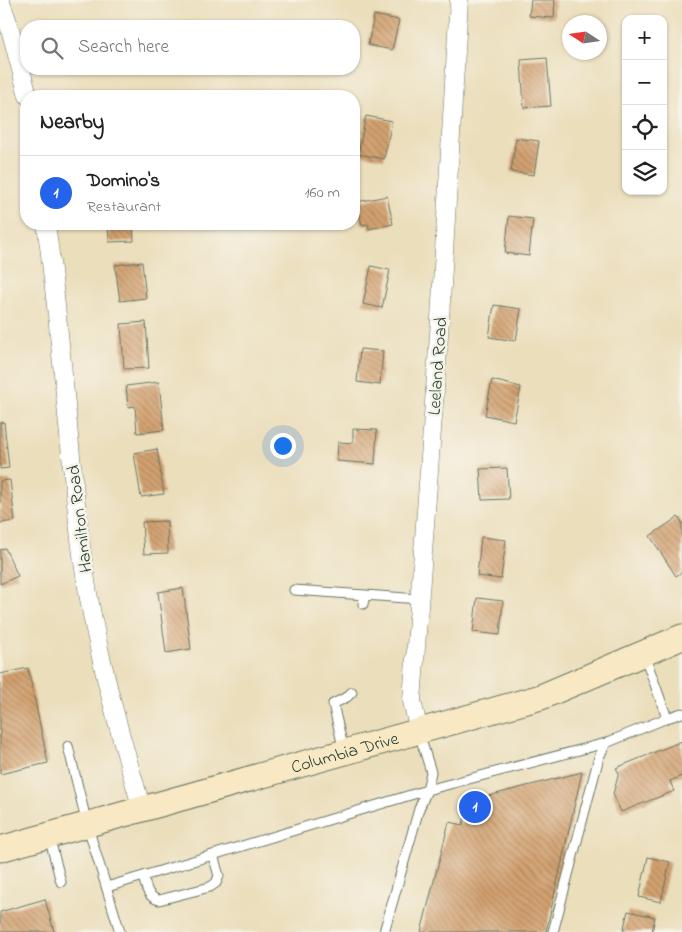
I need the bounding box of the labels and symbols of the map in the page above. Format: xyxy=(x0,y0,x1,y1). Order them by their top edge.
north arrow xyxy=(562,15,607,60)
street label: Leeland Road xyxy=(423,316,455,416)
your location xyxy=(270,433,296,459)
street label: Hamilton Road xyxy=(61,463,100,574)
street label: Columbia Drive xyxy=(288,726,403,782)
pin: 1 xyxy=(459,788,491,826)

